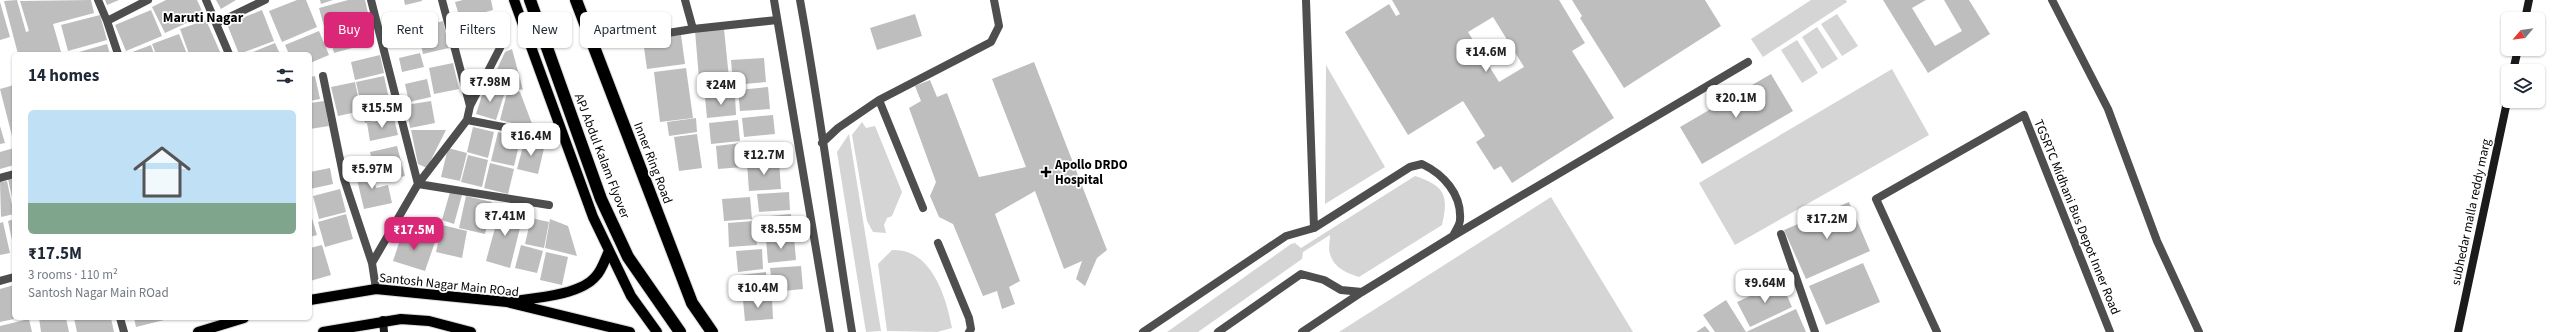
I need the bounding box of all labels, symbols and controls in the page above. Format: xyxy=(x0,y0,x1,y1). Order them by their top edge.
district label: Maruti Nagar xyxy=(163,8,244,28)
chip: Buy xyxy=(324,12,374,48)
chip: Rent xyxy=(382,12,438,48)
chip: Filters xyxy=(446,12,510,48)
chip: New xyxy=(518,12,572,48)
chip: Apartment xyxy=(580,12,671,48)
north arrow xyxy=(2501,12,2545,56)
map controls xyxy=(2501,12,2545,108)
pin: ₹14.6M xyxy=(1453,39,1519,73)
text: ₹14.6M xyxy=(1465,43,1507,61)
text: 14 homes xyxy=(28,64,99,88)
button: layers xyxy=(2501,64,2545,108)
icon: filters xyxy=(274,65,296,87)
pin: ₹7.98M xyxy=(457,69,523,103)
pin: ₹24M xyxy=(697,72,745,106)
text: ₹7.98M xyxy=(469,73,511,91)
text: ₹24M xyxy=(706,76,736,94)
pin: ₹20.1M xyxy=(1703,85,1769,119)
text: ₹20.1M xyxy=(1715,89,1757,107)
street label: APJ Abdul Kalam Flyover xyxy=(570,91,634,222)
pin: ₹15.5M xyxy=(349,95,415,129)
text: ₹15.5M xyxy=(361,99,403,117)
street label: TGSRTC Midhani Bus Depot Inner Road xyxy=(2029,117,2125,317)
street label: Inner Ring Road xyxy=(629,120,677,206)
pin: ₹16.4M xyxy=(498,123,564,157)
text: ₹16.4M xyxy=(510,127,552,145)
icon: home xyxy=(126,136,198,208)
street label: subhedar malla reddy marg xyxy=(2447,137,2495,287)
pin: ₹12.7M xyxy=(731,142,797,176)
text: ₹12.7M xyxy=(743,146,785,164)
pin: ₹5.97M xyxy=(339,156,405,190)
place label: Apollo DRDO Hospital xyxy=(1054,156,1128,189)
text: ₹5.97M xyxy=(351,160,393,178)
marker: Apollo DRDO Hospital xyxy=(1040,166,1052,178)
pin: ₹7.41M xyxy=(472,203,538,237)
pin: ₹17.2M xyxy=(1794,206,1860,240)
text: ₹7.41M xyxy=(484,207,526,225)
text: ₹17.2M xyxy=(1806,210,1848,228)
pin: ₹8.55M xyxy=(748,216,814,250)
pin: ₹17.5M xyxy=(381,217,447,251)
text: ₹8.55M xyxy=(760,220,802,238)
text: ₹17.5M xyxy=(393,221,435,239)
text: ₹17.5M xyxy=(28,242,82,266)
text: 3 rooms · 110 m² xyxy=(28,266,118,284)
street label: Santosh Nagar Main ROad xyxy=(378,269,520,301)
pin: ₹9.64M xyxy=(1732,270,1798,304)
text: ₹9.64M xyxy=(1744,274,1786,292)
pin: ₹10.4M xyxy=(725,275,791,309)
text: ₹10.4M xyxy=(737,279,779,297)
text: Santosh Nagar Main ROad xyxy=(28,284,169,302)

